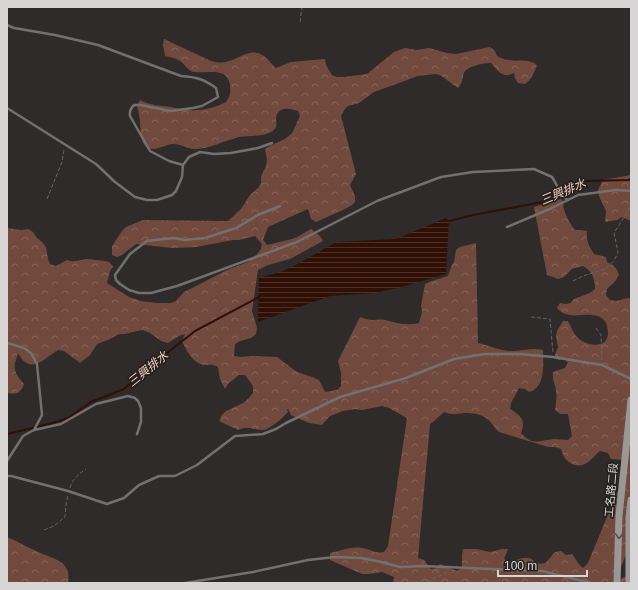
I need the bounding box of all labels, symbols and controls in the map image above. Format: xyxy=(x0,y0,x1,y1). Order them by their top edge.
water label: 三興排水 xyxy=(538,176,589,208)
water label: 三興排水 xyxy=(125,348,172,390)
street label: 工名路二段 xyxy=(603,462,619,518)
one-way arrow xyxy=(614,533,623,539)
scale bar xyxy=(498,552,587,578)
text: 100 m xyxy=(504,559,537,573)

